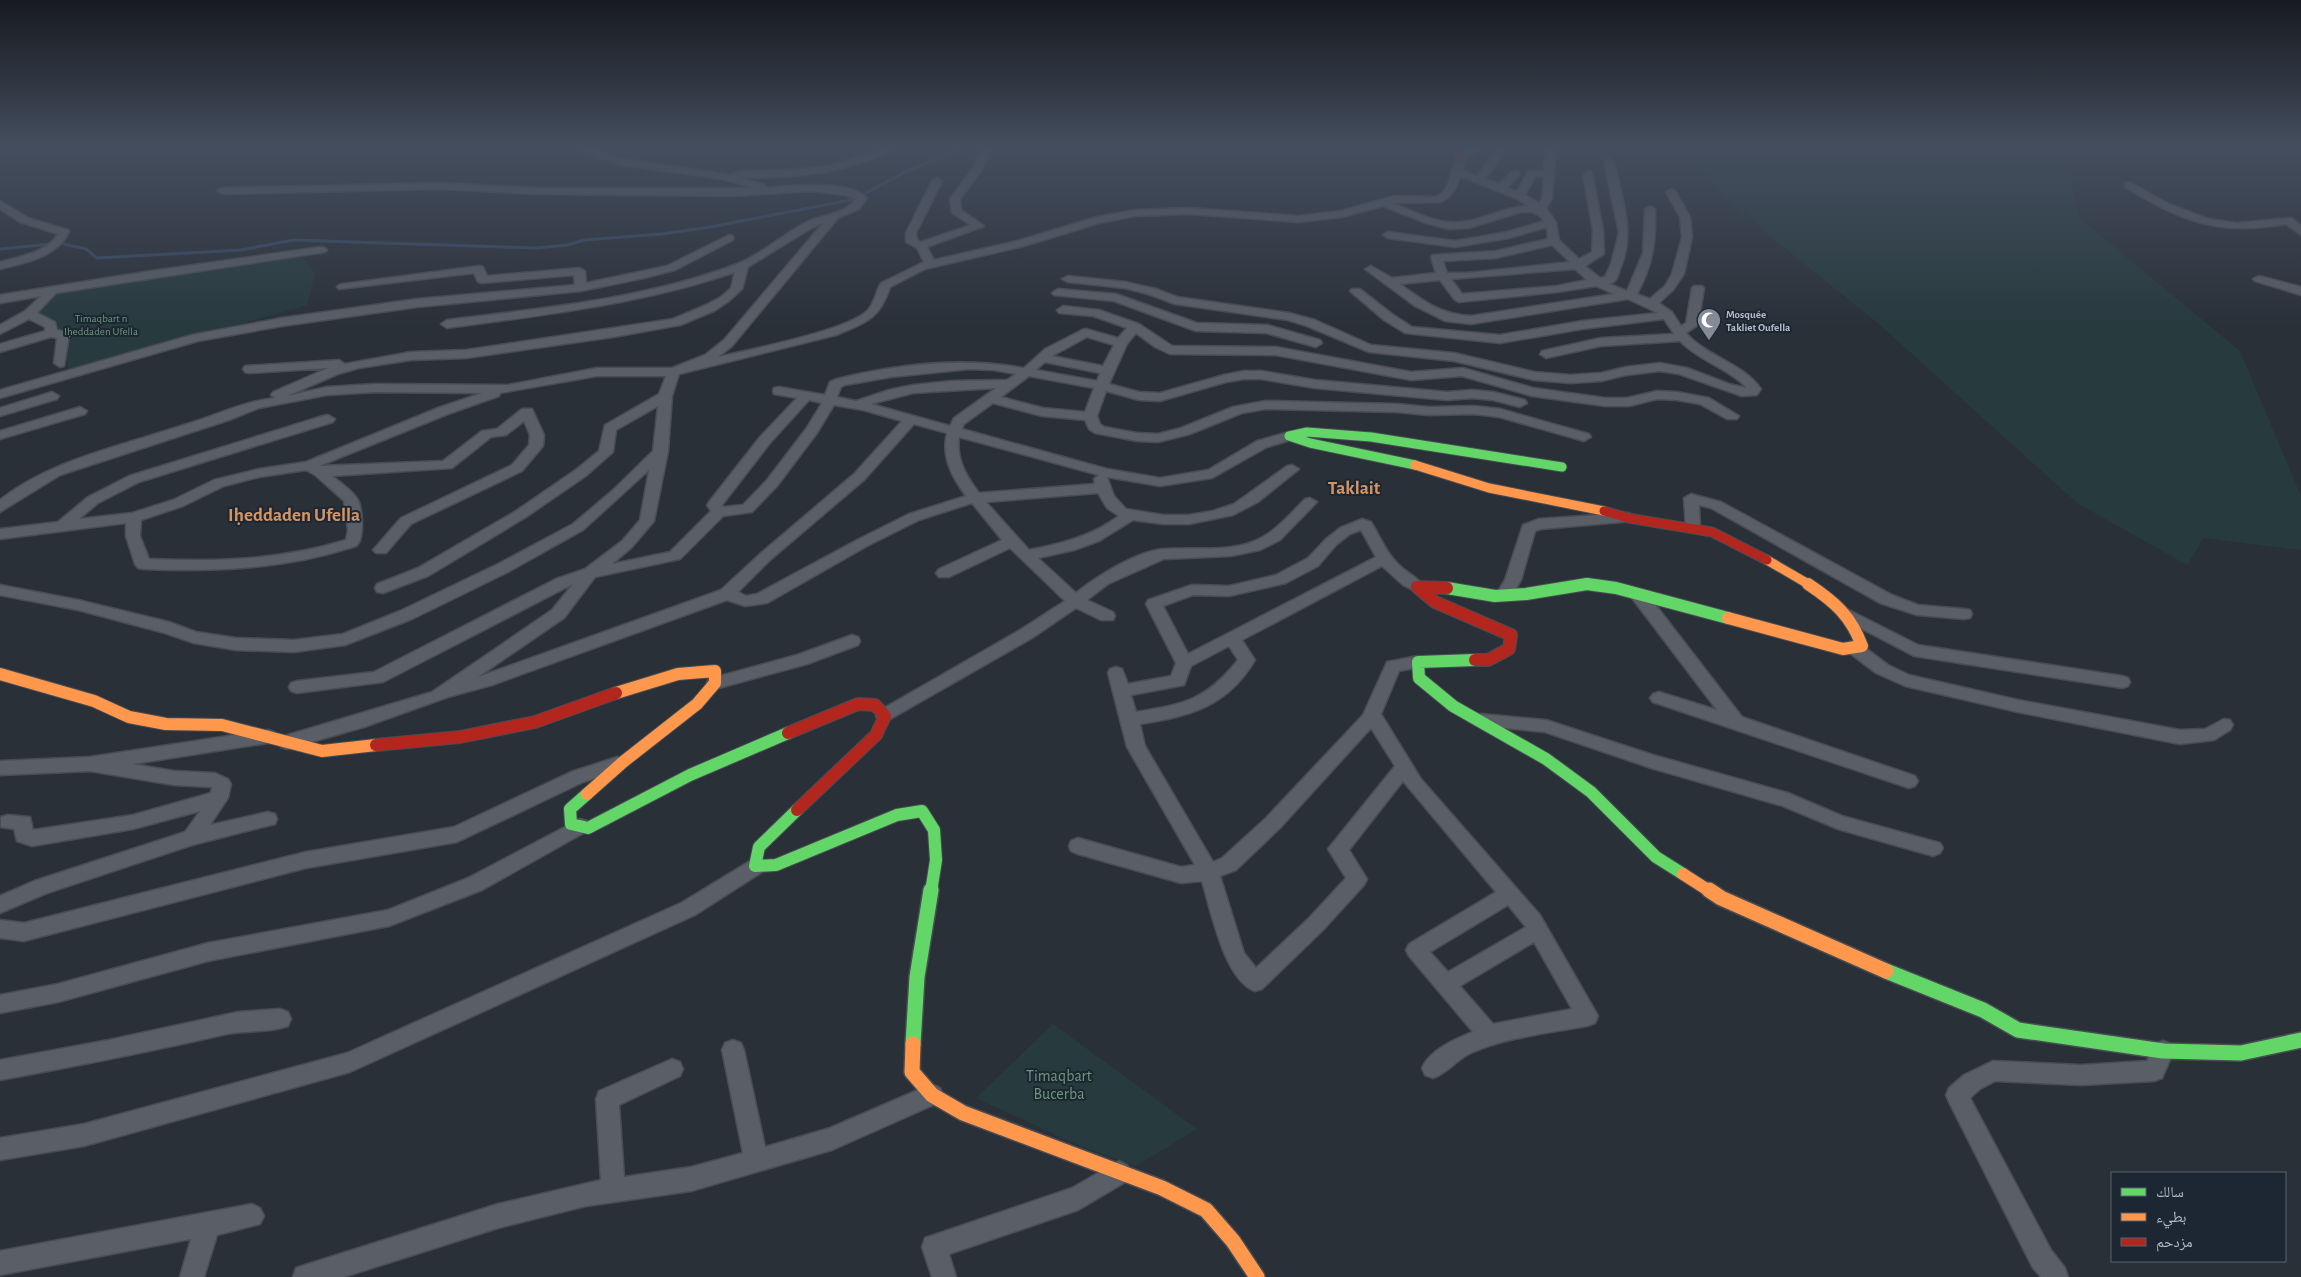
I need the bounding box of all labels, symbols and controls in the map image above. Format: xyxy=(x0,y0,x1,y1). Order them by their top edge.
mosque icon: Mosquée Takliet Oufella xyxy=(1696,307,1722,341)
place label: Mosquée Takliet Oufella xyxy=(1726,309,1791,333)
park label: Timaqbart n Iḥeddaden Ufella xyxy=(64,313,138,337)
district label: Taklait xyxy=(1328,479,1381,498)
district label: Iḥeddaden Ufella xyxy=(228,506,360,525)
park label: Timaqbart Bucerba xyxy=(1026,1068,1092,1102)
legend xyxy=(2111,1172,2286,1262)
text: سالك xyxy=(2156,1185,2184,1200)
text: بطيء xyxy=(2156,1210,2186,1229)
text: مزدحم xyxy=(2156,1235,2193,1252)

